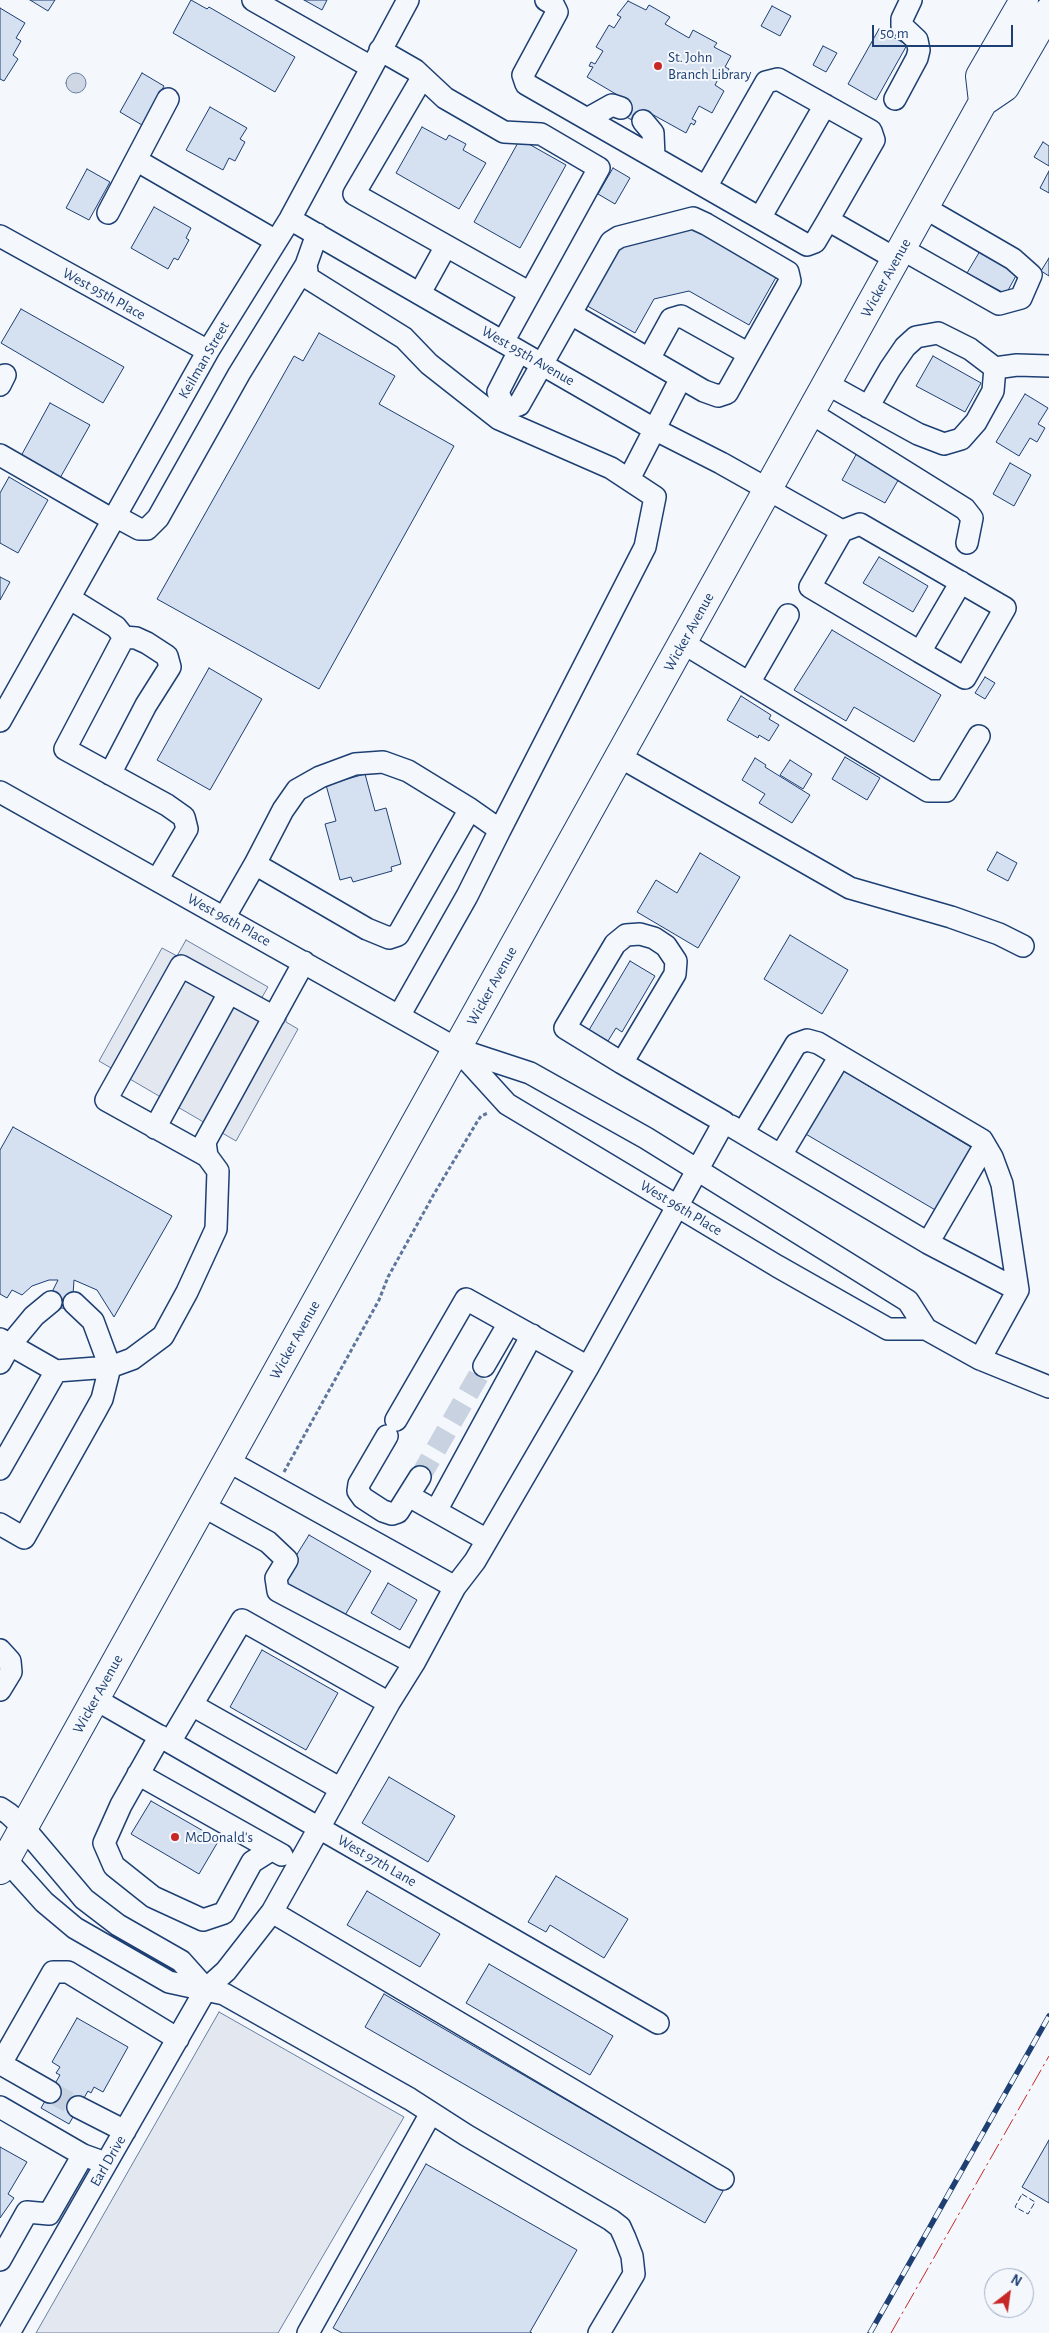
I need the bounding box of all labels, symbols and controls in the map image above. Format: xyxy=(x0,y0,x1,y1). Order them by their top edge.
scale bar xyxy=(874,15,1015,47)
text: 50 m xyxy=(880,26,909,41)
place label: St. John Branch Library xyxy=(668,48,752,83)
marker: St. John Branch Library xyxy=(652,60,664,72)
street label: Wicker Avenue xyxy=(857,235,915,321)
street label: West 95th Place xyxy=(59,264,149,324)
street label: Keilman Street xyxy=(175,318,233,402)
street label: West 95th Avenue xyxy=(478,322,578,390)
street label: Wicker Avenue xyxy=(660,589,718,675)
street label: West 96th Place xyxy=(184,890,274,950)
street label: Wicker Avenue xyxy=(463,943,521,1029)
street label: West 96th Place xyxy=(637,1176,725,1240)
street label: Wicker Avenue xyxy=(266,1297,324,1383)
street label: Wicker Avenue xyxy=(69,1651,127,1737)
place label: McDonald's xyxy=(185,1828,253,1846)
marker: McDonald's xyxy=(169,1831,181,1843)
street label: West 97th Lane xyxy=(334,1831,420,1891)
street label: Earl Drive xyxy=(86,2132,130,2190)
north arrow xyxy=(984,2268,1034,2318)
text: N xyxy=(1008,2272,1024,2289)

